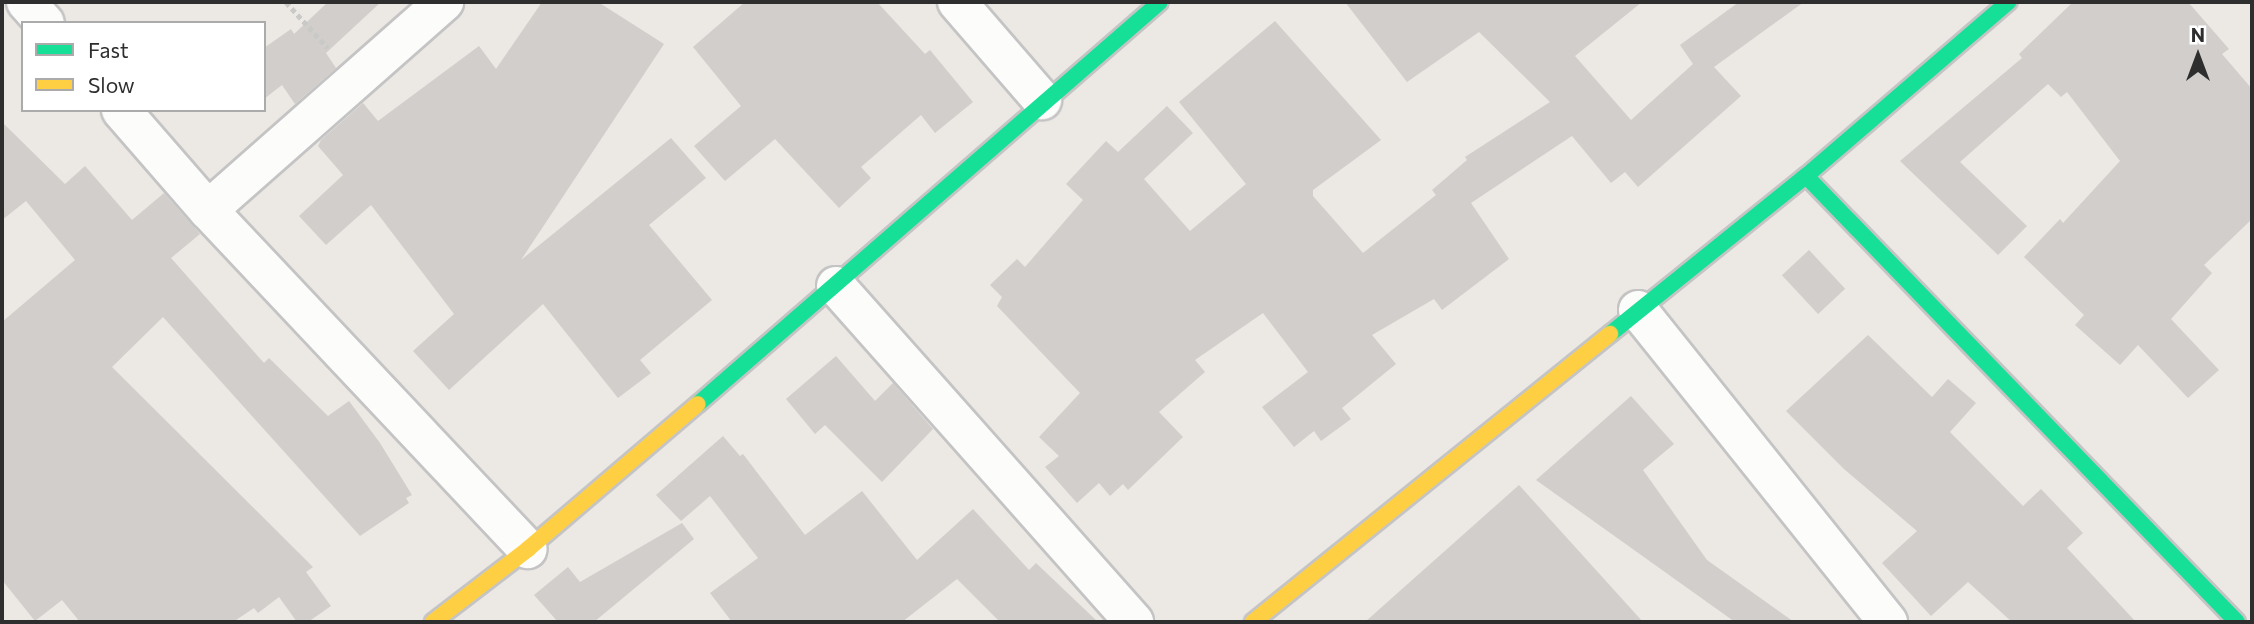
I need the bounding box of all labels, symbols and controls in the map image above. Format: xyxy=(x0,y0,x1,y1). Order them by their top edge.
legend xyxy=(21,21,266,112)
north arrow xyxy=(2163,21,2233,91)
text: N xyxy=(2191,23,2205,46)
text: Fast xyxy=(88,37,129,62)
text: Slow xyxy=(88,72,135,97)

